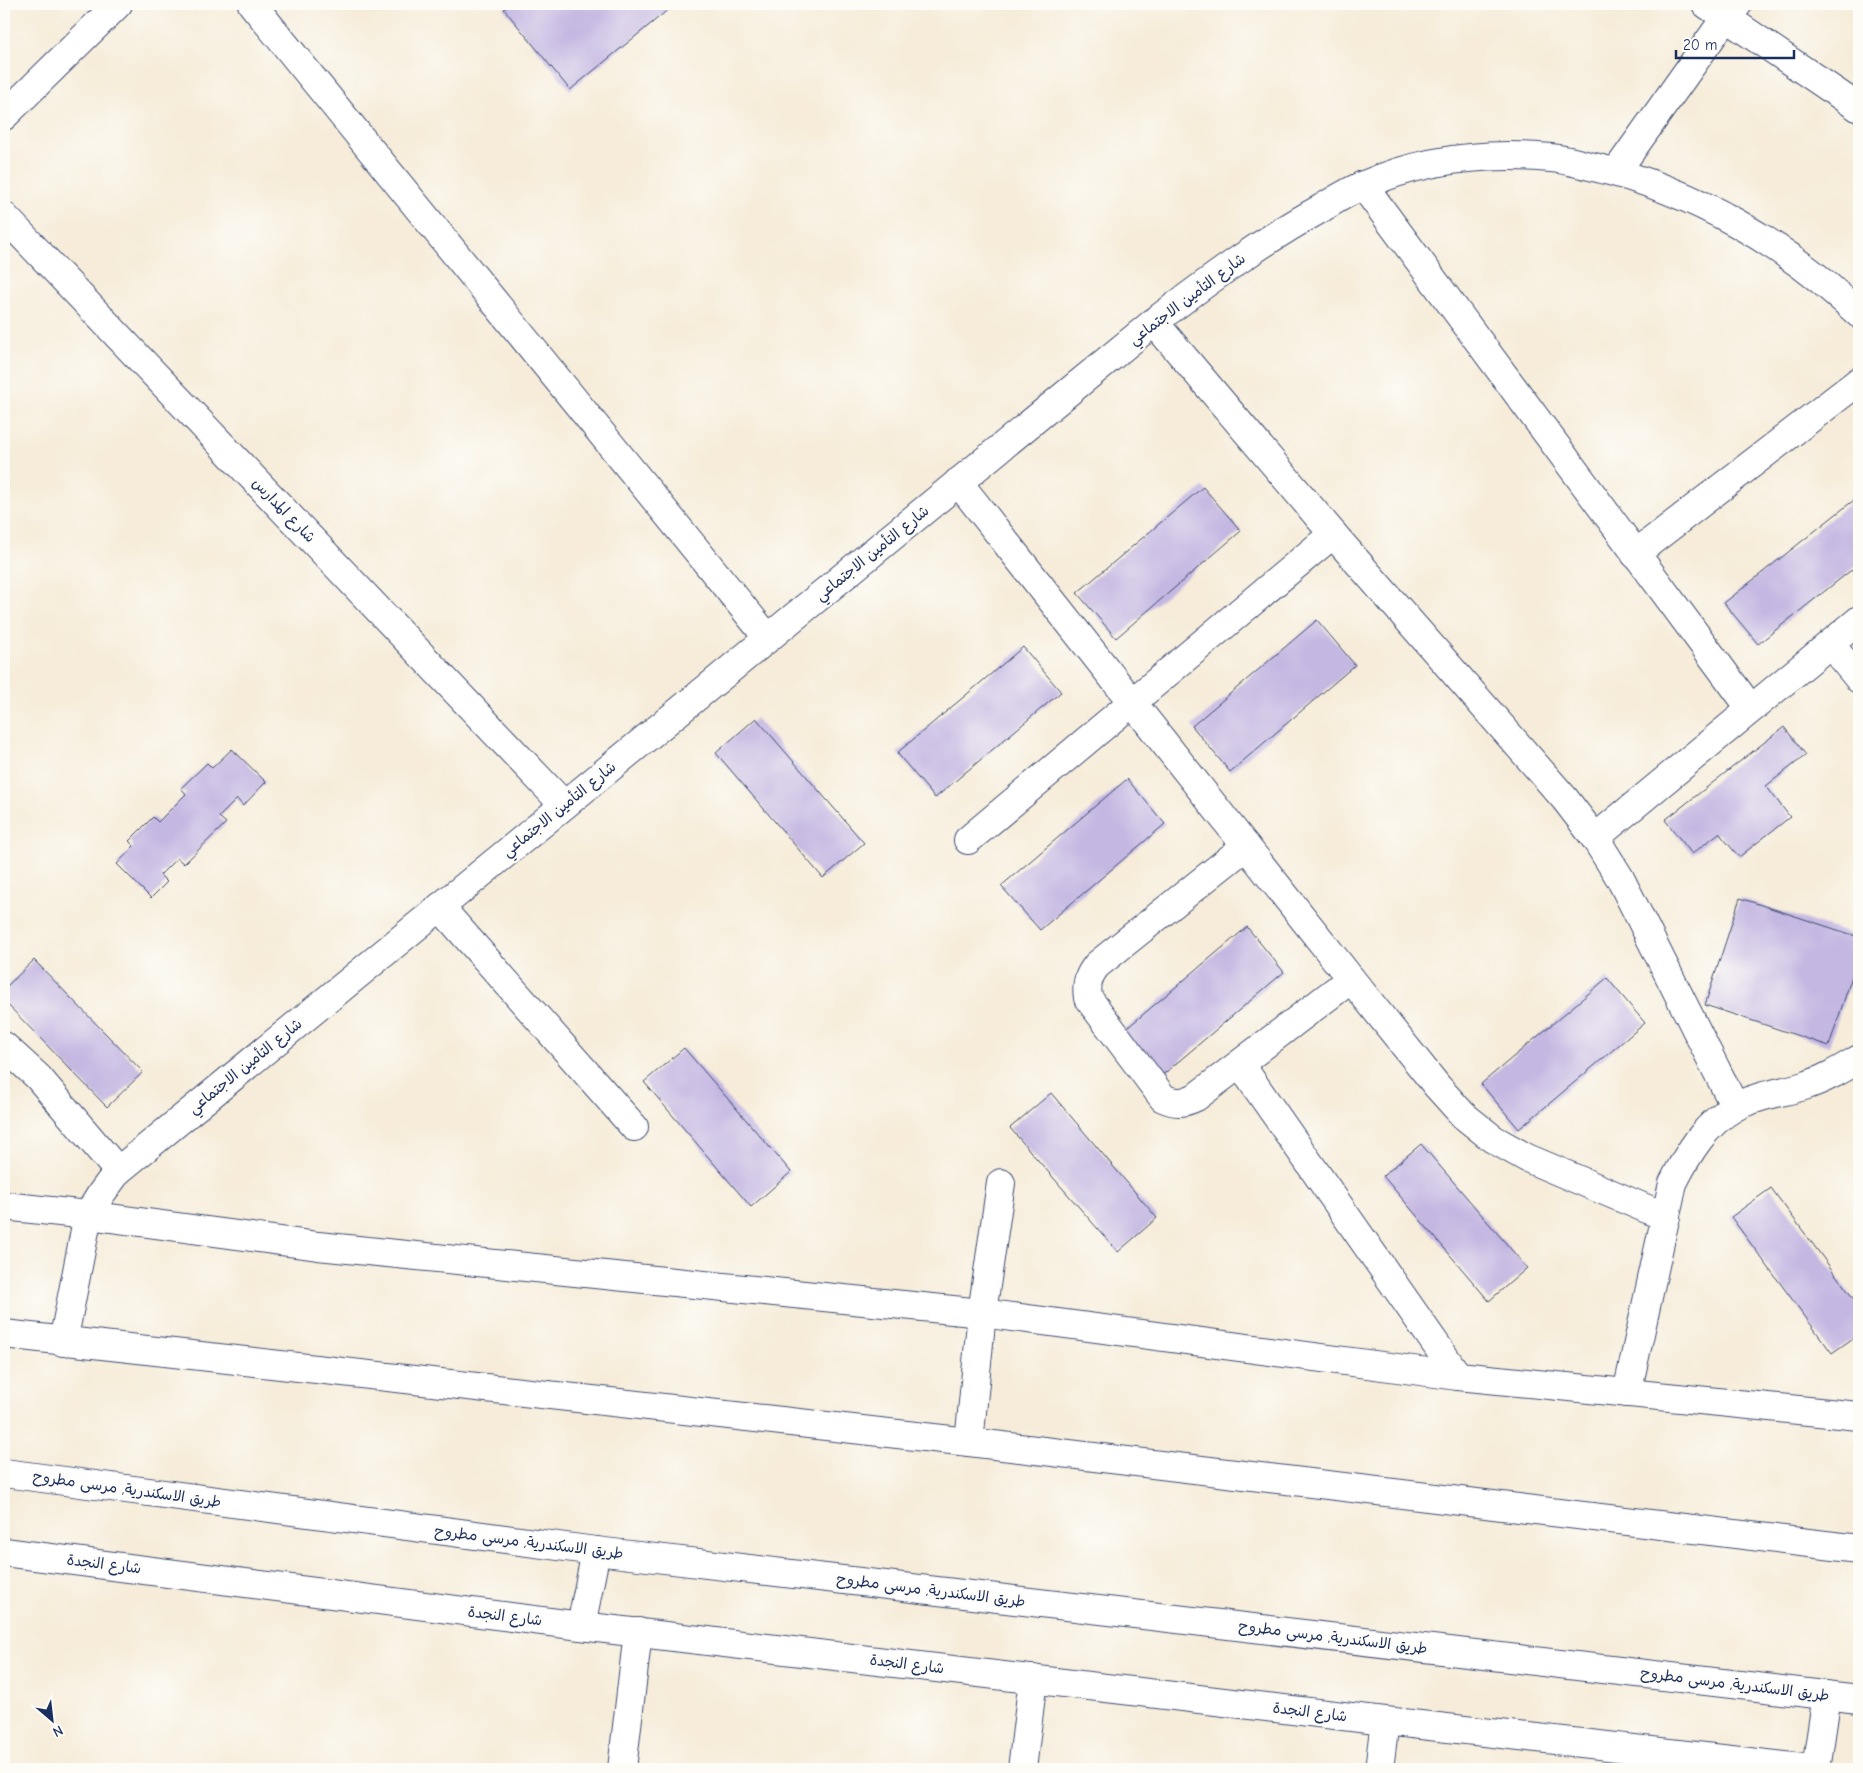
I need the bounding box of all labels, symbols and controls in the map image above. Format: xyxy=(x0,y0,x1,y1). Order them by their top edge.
scale bar xyxy=(1676,28,1793,60)
text: 20 m xyxy=(1683,36,1717,54)
street label: شارع التأمين الاجتماعي xyxy=(1125,249,1251,352)
street label: شارع المدارس xyxy=(248,474,319,547)
street label: شارع التأمين الاجتماعي xyxy=(811,501,935,608)
street label: شارع التأمين الاجتماعي xyxy=(498,757,622,864)
street label: شارع التأمين الاجتماعي xyxy=(184,1014,308,1121)
street label: طريق الاسكندرية, مرسى مطروح xyxy=(32,1467,222,1512)
street label: طريق الاسكندرية, مرسى مطروح xyxy=(433,1521,624,1564)
street label: شارع النجدة xyxy=(66,1551,142,1578)
street label: طريق الاسكندرية, مرسى مطروح xyxy=(835,1569,1026,1612)
street label: شارع النجدة xyxy=(467,1603,543,1630)
street label: طريق الاسكندرية, مرسى مطروح xyxy=(1237,1616,1428,1659)
street label: شارع النجدة xyxy=(869,1651,945,1678)
street label: طريق الاسكندرية, مرسى مطروح xyxy=(1639,1663,1830,1706)
north arrow xyxy=(28,1696,78,1746)
street label: شارع النجدة xyxy=(1272,1699,1348,1726)
text: N xyxy=(50,1721,66,1741)

